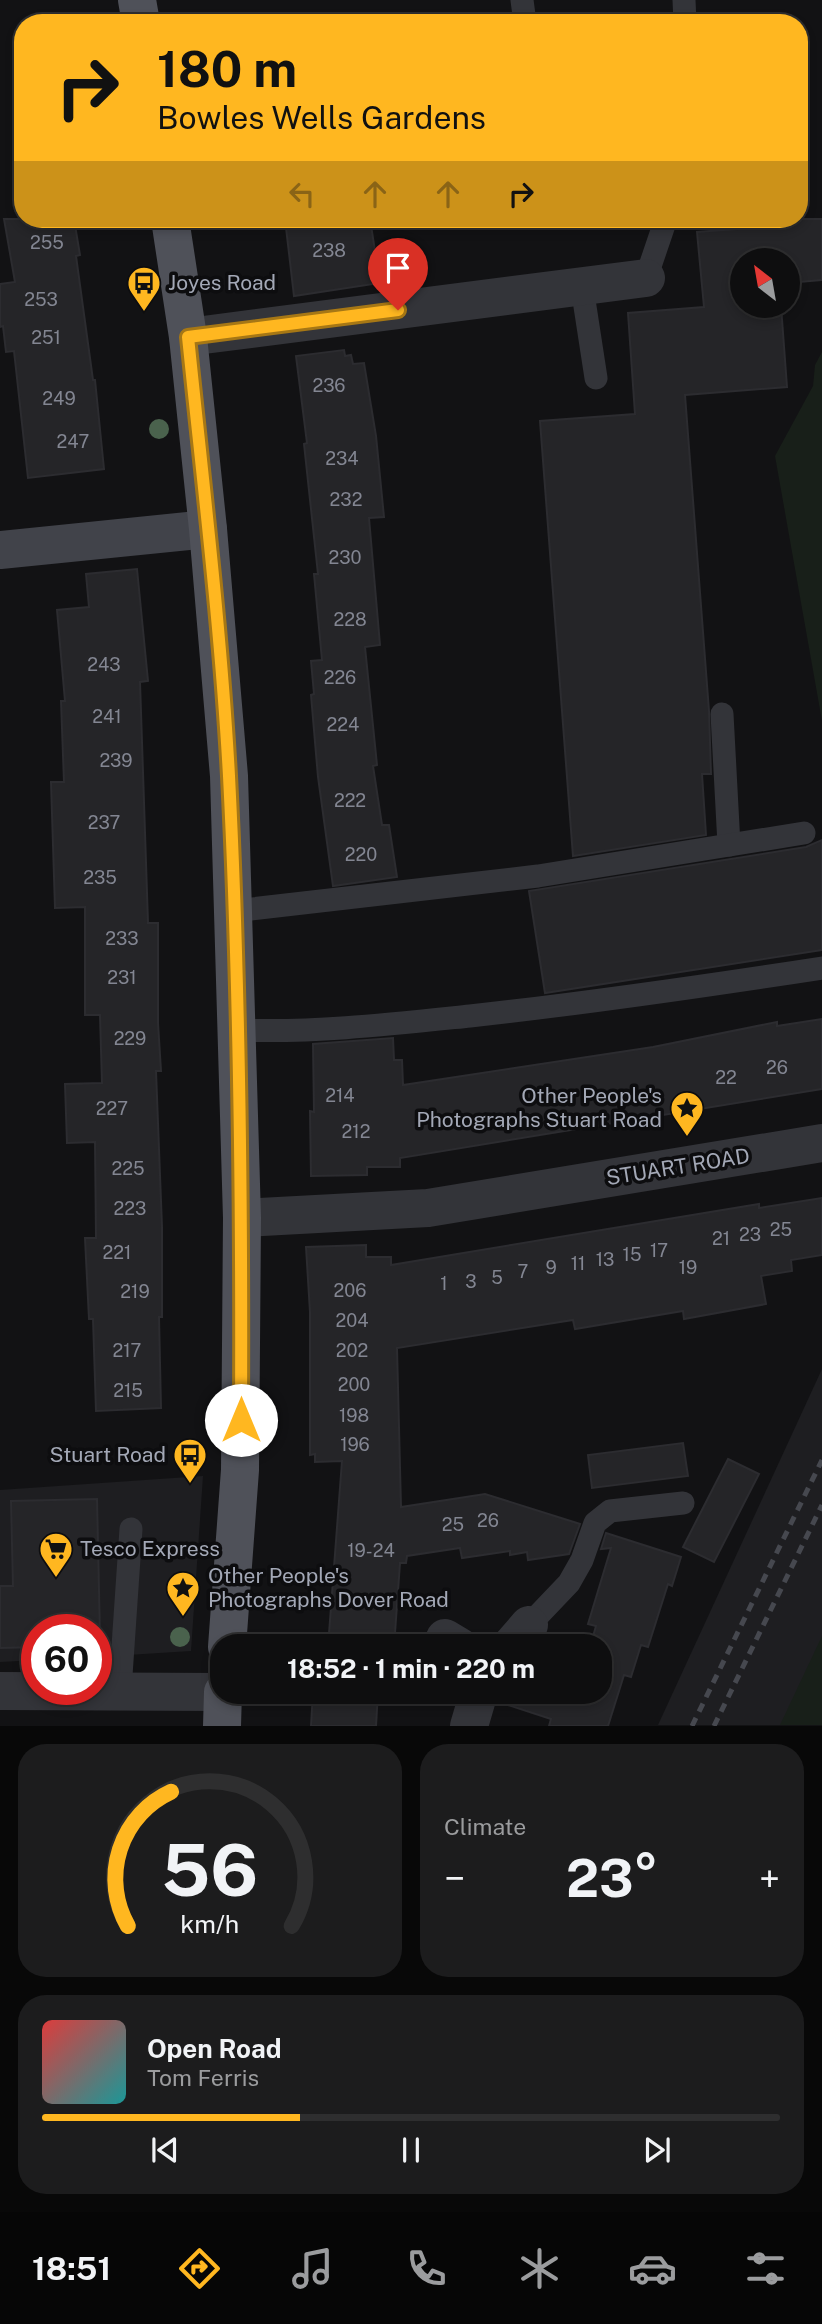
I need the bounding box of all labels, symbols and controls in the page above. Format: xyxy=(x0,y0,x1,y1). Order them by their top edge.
text: 180 m xyxy=(157,40,297,98)
icon: right xyxy=(42,42,133,133)
text: Bowles Wells Gardens xyxy=(157,99,486,136)
icon: left xyxy=(283,175,321,213)
icon: ahead xyxy=(356,175,394,213)
icon: ahead xyxy=(429,175,467,213)
icon: right xyxy=(502,175,540,213)
house number: 255 xyxy=(30,232,64,253)
pin xyxy=(368,238,428,310)
house number: 238 xyxy=(312,240,346,261)
north arrow xyxy=(730,248,800,318)
map controls xyxy=(730,248,800,318)
icon: arrive xyxy=(379,249,417,287)
bus stop icon: Joyes Road xyxy=(125,264,163,313)
place label: Joyes Road xyxy=(168,270,276,295)
house number: 253 xyxy=(24,289,58,310)
house number: 251 xyxy=(31,327,61,348)
house number: 236 xyxy=(312,375,346,396)
house number: 249 xyxy=(42,388,76,409)
house number: 247 xyxy=(57,431,89,452)
house number: 234 xyxy=(325,448,359,469)
house number: 232 xyxy=(330,489,362,510)
house number: 230 xyxy=(329,547,361,568)
house number: 228 xyxy=(333,609,367,630)
house number: 243 xyxy=(87,654,121,675)
house number: 226 xyxy=(324,667,356,688)
house number: 241 xyxy=(92,706,122,727)
house number: 224 xyxy=(327,714,359,735)
house number: 239 xyxy=(99,750,133,771)
house number: 222 xyxy=(334,790,366,811)
house number: 237 xyxy=(88,812,120,833)
house number: 220 xyxy=(345,844,377,865)
house number: 235 xyxy=(83,867,117,888)
house number: 233 xyxy=(105,928,139,949)
house number: 231 xyxy=(107,967,137,988)
house number: 229 xyxy=(114,1028,146,1049)
house number: 26 xyxy=(766,1057,788,1078)
house number: 22 xyxy=(715,1067,737,1088)
place label: Other People's Photographs Stuart Road xyxy=(416,1083,662,1132)
house number: 214 xyxy=(325,1085,355,1106)
place icon: Other People's Photographs Stuart Road xyxy=(668,1089,706,1138)
house number: 227 xyxy=(96,1098,128,1119)
house number: 212 xyxy=(342,1121,370,1142)
street label: STUART ROAD xyxy=(604,1143,751,1190)
house number: 225 xyxy=(112,1158,145,1179)
house number: 223 xyxy=(114,1198,146,1219)
house number: 25 xyxy=(770,1219,792,1240)
house number: 23 xyxy=(739,1224,761,1245)
house number: 21 xyxy=(712,1228,730,1249)
house number: 17 xyxy=(650,1240,668,1261)
house number: 221 xyxy=(103,1242,131,1263)
house number: 15 xyxy=(623,1244,641,1265)
house number: 13 xyxy=(596,1249,614,1270)
house number: 11 xyxy=(571,1253,585,1274)
house number: 9 xyxy=(545,1257,557,1278)
house number: 19 xyxy=(679,1257,697,1278)
house number: 7 xyxy=(518,1261,528,1282)
house number: 5 xyxy=(491,1267,503,1288)
house number: 3 xyxy=(465,1271,477,1292)
house number: 1 xyxy=(440,1273,448,1294)
house number: 206 xyxy=(334,1280,366,1301)
house number: 219 xyxy=(120,1281,150,1302)
house number: 204 xyxy=(335,1310,369,1331)
house number: 217 xyxy=(113,1340,141,1361)
house number: 202 xyxy=(336,1340,368,1361)
house number: 200 xyxy=(338,1374,370,1395)
house number: 215 xyxy=(113,1380,143,1401)
position arrow xyxy=(204,1383,278,1457)
house number: 198 xyxy=(339,1405,369,1426)
house number: 196 xyxy=(340,1434,370,1455)
bus stop icon: Stuart Road xyxy=(171,1436,209,1485)
place label: Stuart Road xyxy=(50,1442,166,1467)
house number: 26 xyxy=(477,1510,499,1531)
house number: 25 xyxy=(442,1514,464,1535)
supermarket icon: Tesco Express xyxy=(37,1530,75,1579)
place label: Tesco Express xyxy=(80,1536,220,1561)
house number: 19-24 xyxy=(347,1540,395,1561)
place label: Other People's Photographs Dover Road xyxy=(208,1563,449,1612)
place icon: Other People's Photographs Dover Road xyxy=(164,1569,202,1618)
speed limit sign: 60 xyxy=(21,1614,112,1705)
text: 18:52 · 1 min · 220 m xyxy=(287,1653,535,1684)
text: Climate xyxy=(444,1813,526,1840)
text: 56 xyxy=(161,1828,259,1913)
text: 23° xyxy=(566,1848,658,1909)
text: − xyxy=(444,1856,465,1901)
text: + xyxy=(759,1856,780,1901)
text: km/h xyxy=(181,1909,239,1939)
text: Open Road xyxy=(147,2033,282,2064)
text: Tom Ferris xyxy=(147,2064,259,2091)
icon: previous xyxy=(146,2131,184,2169)
icon: pause xyxy=(392,2131,430,2169)
icon: next xyxy=(638,2131,676,2169)
icon: directions xyxy=(175,2244,224,2293)
icon: music xyxy=(288,2244,337,2293)
icon: phone xyxy=(402,2244,451,2293)
icon: climate xyxy=(515,2244,564,2293)
icon: car xyxy=(628,2244,677,2293)
icon: filters xyxy=(741,2244,790,2293)
text: 18:51 xyxy=(32,2250,111,2287)

